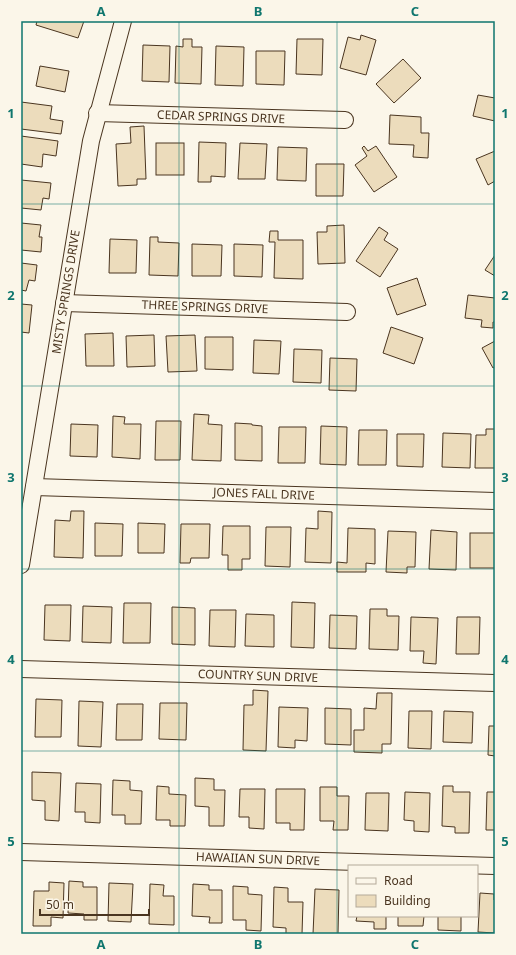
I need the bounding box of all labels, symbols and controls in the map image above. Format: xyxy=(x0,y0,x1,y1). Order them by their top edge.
text: A xyxy=(97,2,106,20)
text: B xyxy=(254,2,262,20)
text: C xyxy=(411,2,419,20)
text: 1 xyxy=(7,104,15,122)
text: 1 xyxy=(501,104,509,122)
street label: CEDAR SPRINGS DRIVE xyxy=(157,106,285,127)
street label: MISTY SPRINGS DRIVE xyxy=(47,229,84,355)
text: 2 xyxy=(7,286,15,304)
text: 2 xyxy=(501,286,509,304)
street label: THREE SPRINGS DRIVE xyxy=(141,296,269,317)
text: 3 xyxy=(7,468,15,486)
text: 3 xyxy=(501,468,509,486)
street label: JONES FALL DRIVE xyxy=(212,483,315,504)
text: 4 xyxy=(7,650,15,668)
text: 4 xyxy=(501,650,509,668)
street label: COUNTRY SUN DRIVE xyxy=(198,665,318,686)
text: 5 xyxy=(7,832,15,850)
text: 5 xyxy=(501,832,509,850)
street label: HAWAIIAN SUN DRIVE xyxy=(196,848,320,869)
legend xyxy=(348,865,478,917)
text: Road xyxy=(384,872,413,889)
scale bar xyxy=(40,891,149,917)
text: Building xyxy=(384,892,431,909)
text: 50 m xyxy=(46,896,74,913)
text: A xyxy=(97,935,106,953)
text: B xyxy=(254,935,262,953)
text: C xyxy=(411,935,419,953)

